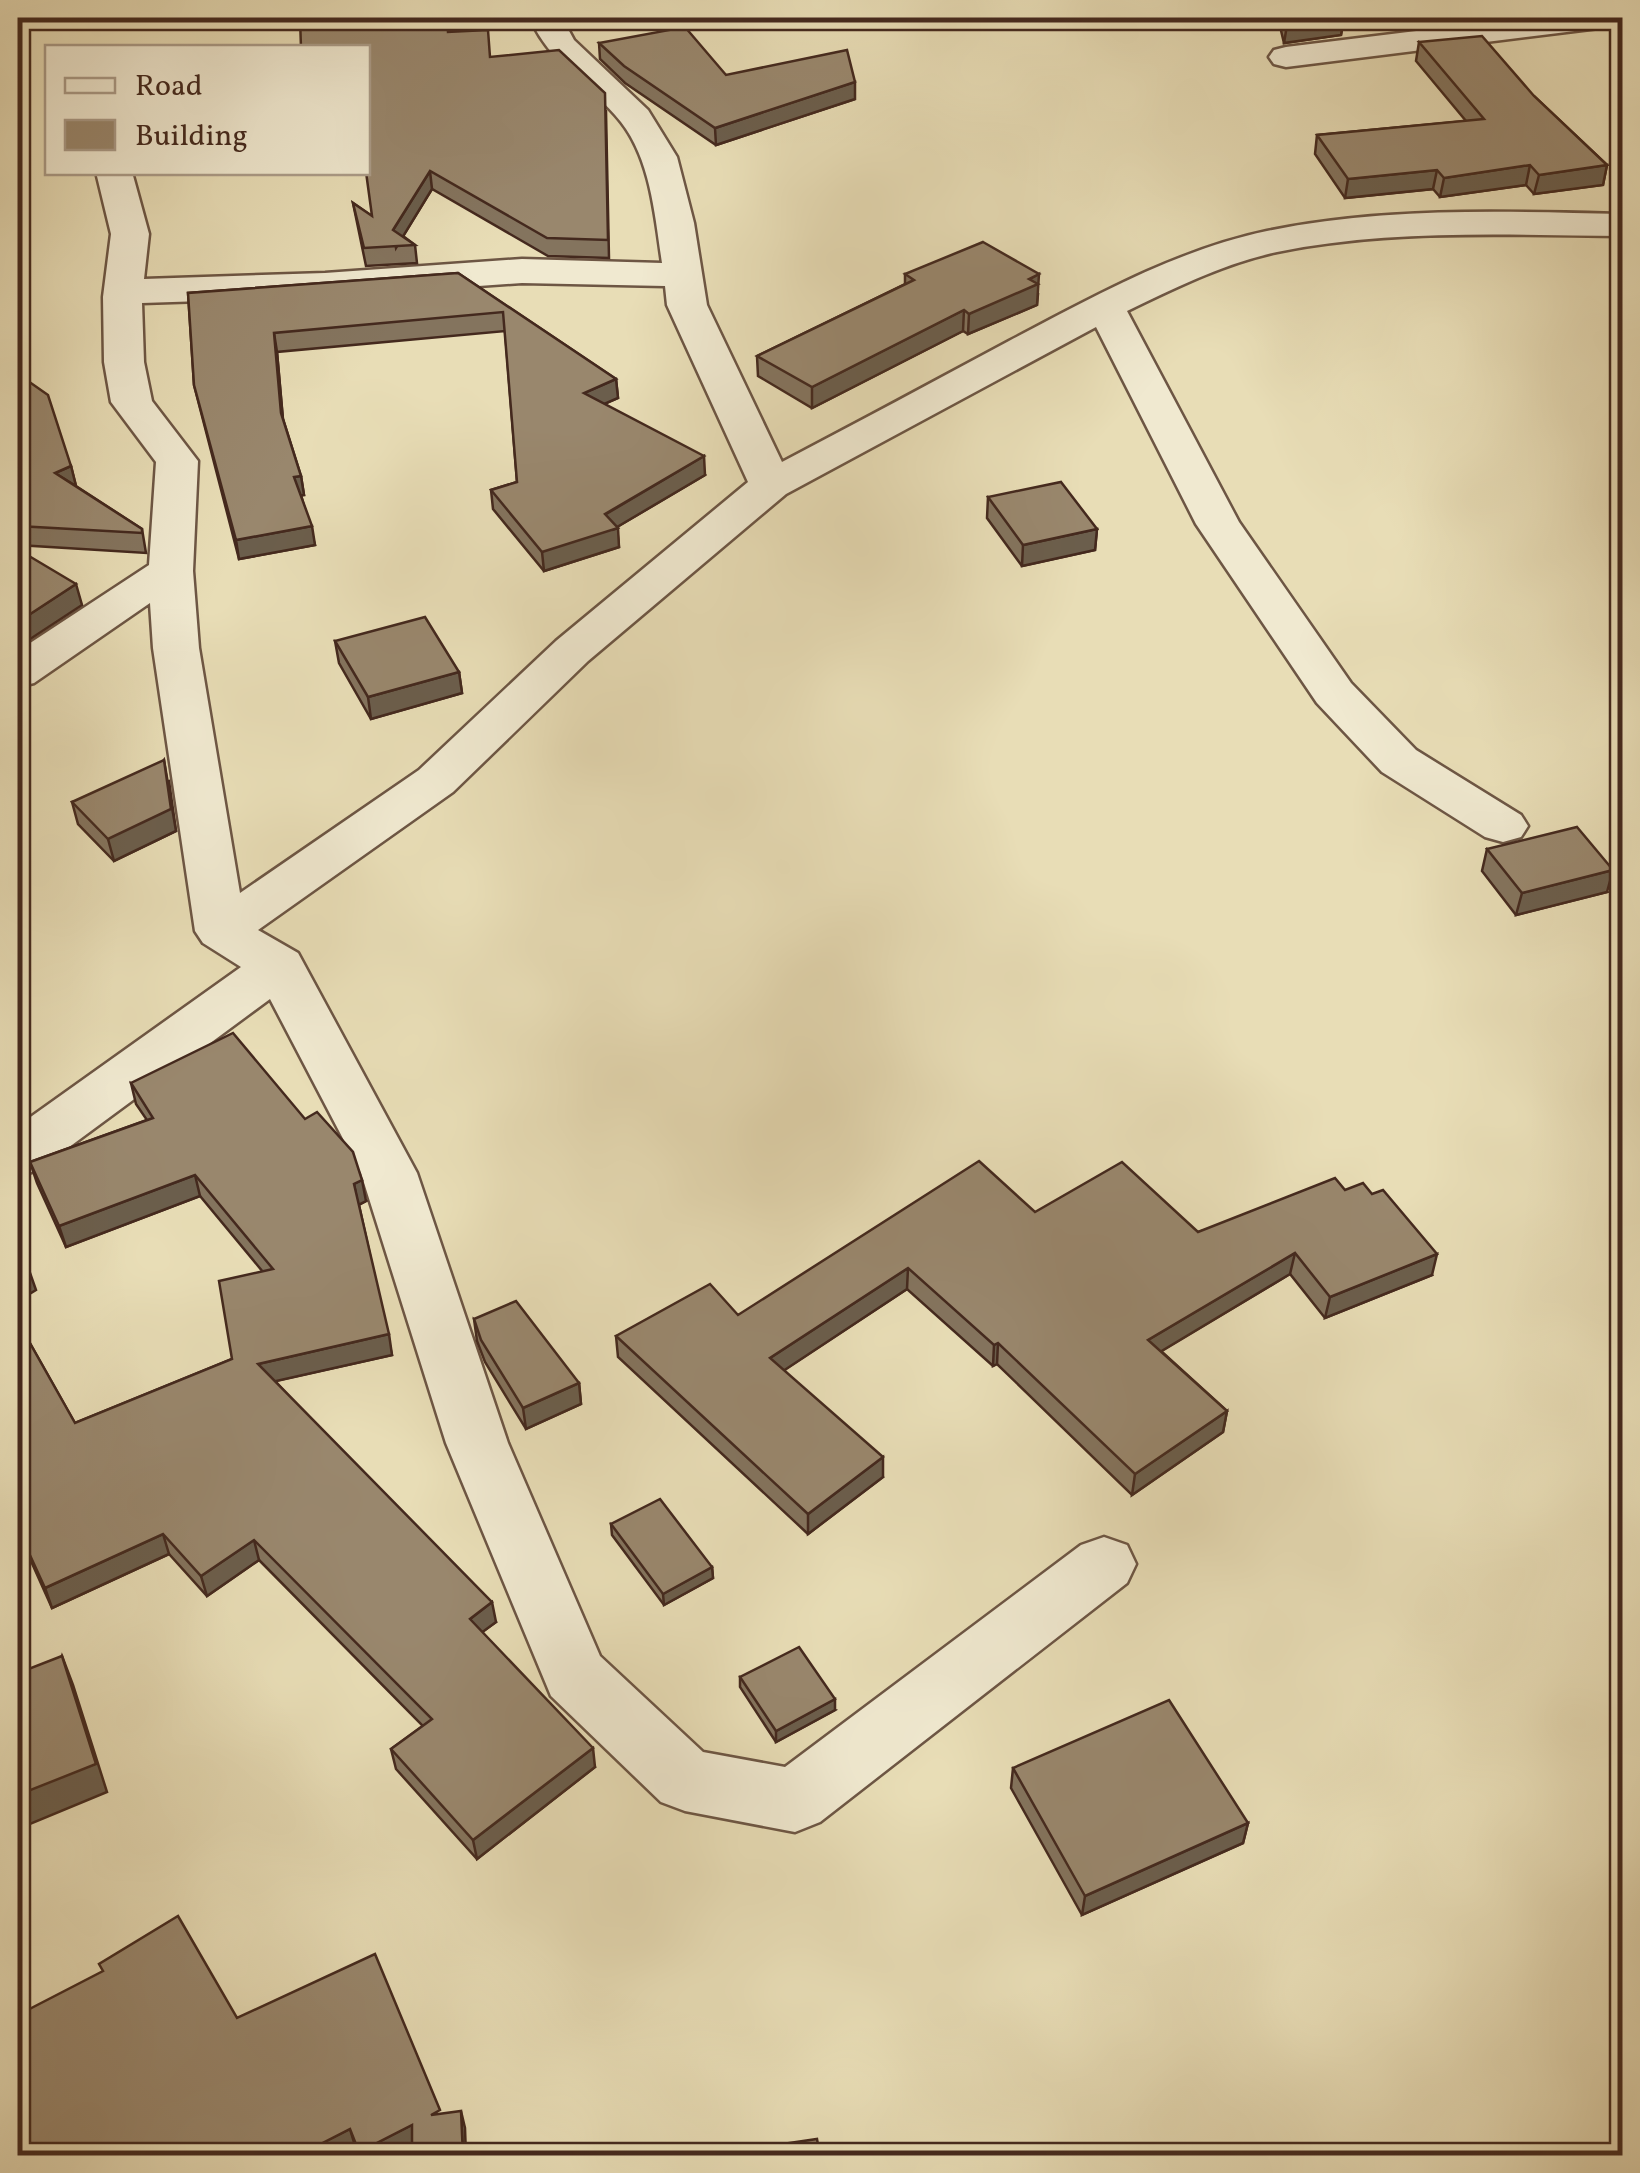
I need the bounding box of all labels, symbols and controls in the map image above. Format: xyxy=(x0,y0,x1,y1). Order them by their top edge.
legend xyxy=(45,45,370,175)
text: Road xyxy=(135,66,203,108)
text: Building xyxy=(135,116,248,158)

